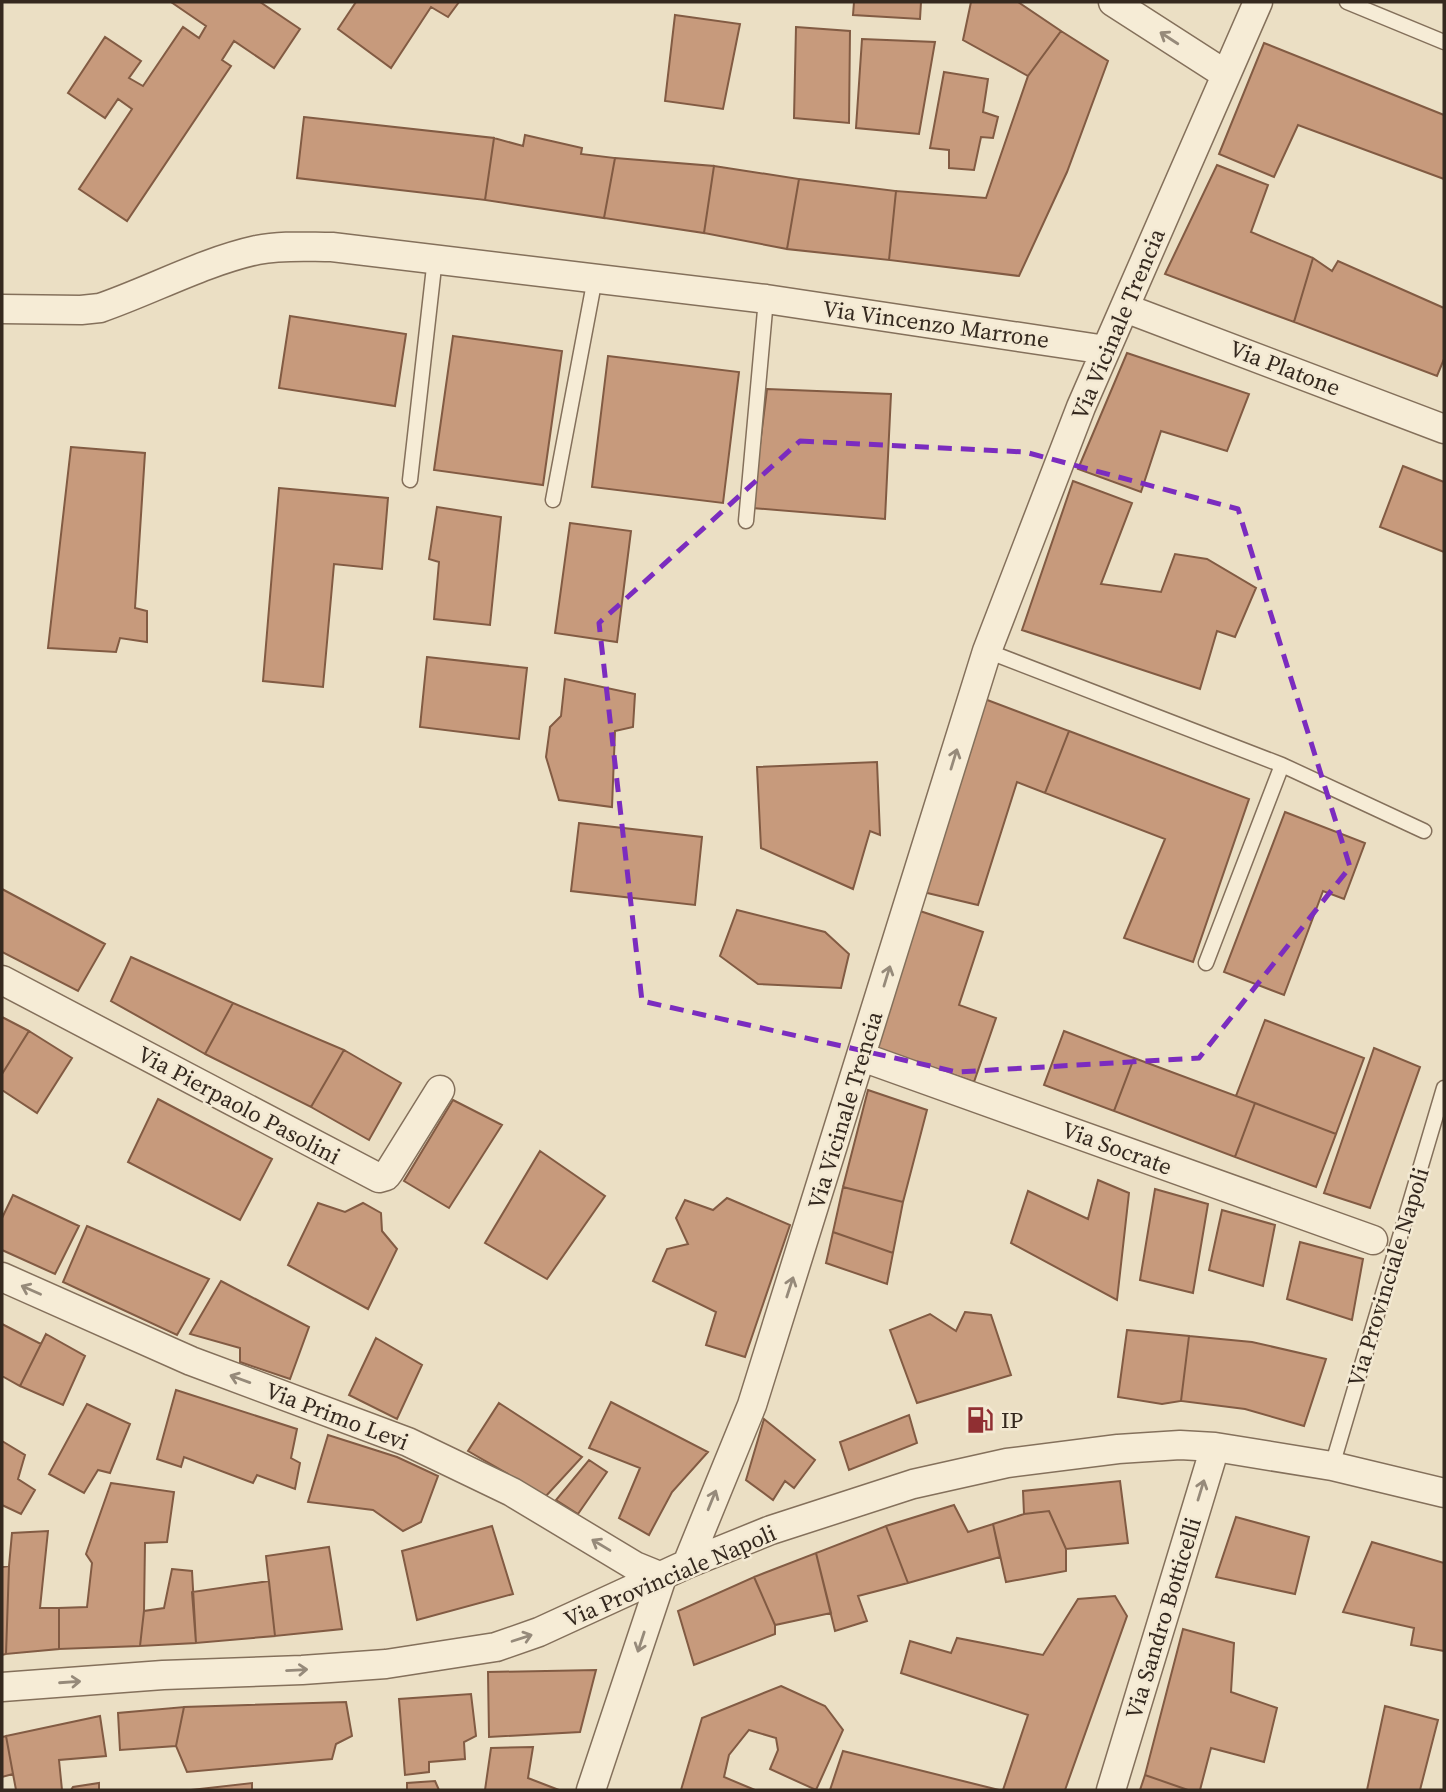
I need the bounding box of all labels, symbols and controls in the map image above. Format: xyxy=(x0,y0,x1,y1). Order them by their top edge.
one-way arrow xyxy=(1160,31,1179,45)
street label: Via Vicinale Trencia xyxy=(1063,223,1173,425)
street label: Via Vincenzo Marrone xyxy=(821,292,1051,356)
street label: Via Platone xyxy=(1225,332,1345,404)
one-way arrow xyxy=(948,748,961,770)
one-way arrow xyxy=(881,965,894,987)
street label: Via Vicinale Trencia xyxy=(800,1007,890,1213)
street label: Via Pierpaolo Pasolini xyxy=(132,1038,346,1172)
street label: Via Socrate xyxy=(1058,1113,1176,1183)
street label: Via Provinciale Napoli xyxy=(1339,1163,1437,1391)
one-way arrow xyxy=(784,1276,797,1298)
one-way arrow xyxy=(20,1283,42,1296)
one-way arrow xyxy=(229,1372,251,1385)
street label: Via Primo Levi xyxy=(261,1374,413,1458)
place label: IP xyxy=(1001,1404,1024,1436)
fuel station icon: IP xyxy=(965,1405,995,1435)
one-way arrow xyxy=(1196,1480,1209,1502)
one-way arrow xyxy=(707,1490,720,1512)
street label: Via Sandro Botticelli xyxy=(1117,1513,1209,1722)
street label: Via Provinciale Napoli xyxy=(559,1517,781,1635)
one-way arrow xyxy=(592,1538,612,1552)
one-way arrow xyxy=(510,1631,532,1643)
one-way arrow xyxy=(634,1631,647,1653)
one-way arrow xyxy=(285,1663,308,1676)
one-way arrow xyxy=(58,1675,81,1688)

